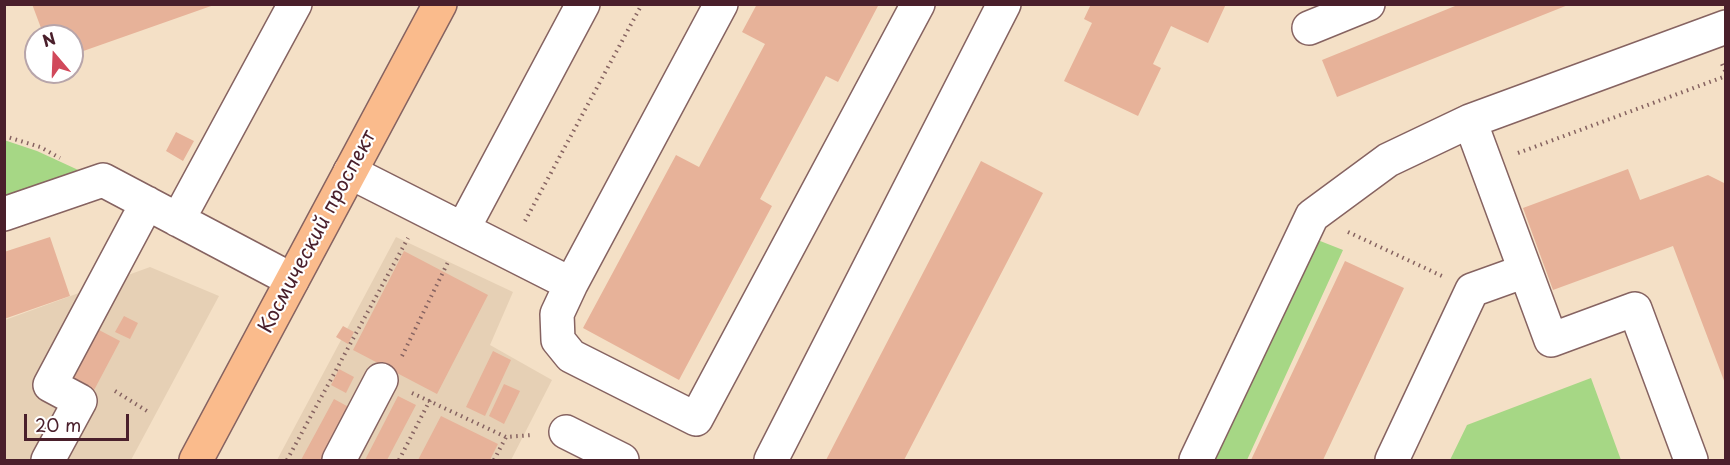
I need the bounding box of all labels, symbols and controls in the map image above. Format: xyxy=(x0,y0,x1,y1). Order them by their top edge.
north arrow xyxy=(24,24,84,84)
text: N xyxy=(39,25,59,52)
street label: Космический проспект xyxy=(254,126,382,338)
scale bar xyxy=(27,402,132,440)
text: 20 m xyxy=(35,411,81,438)

